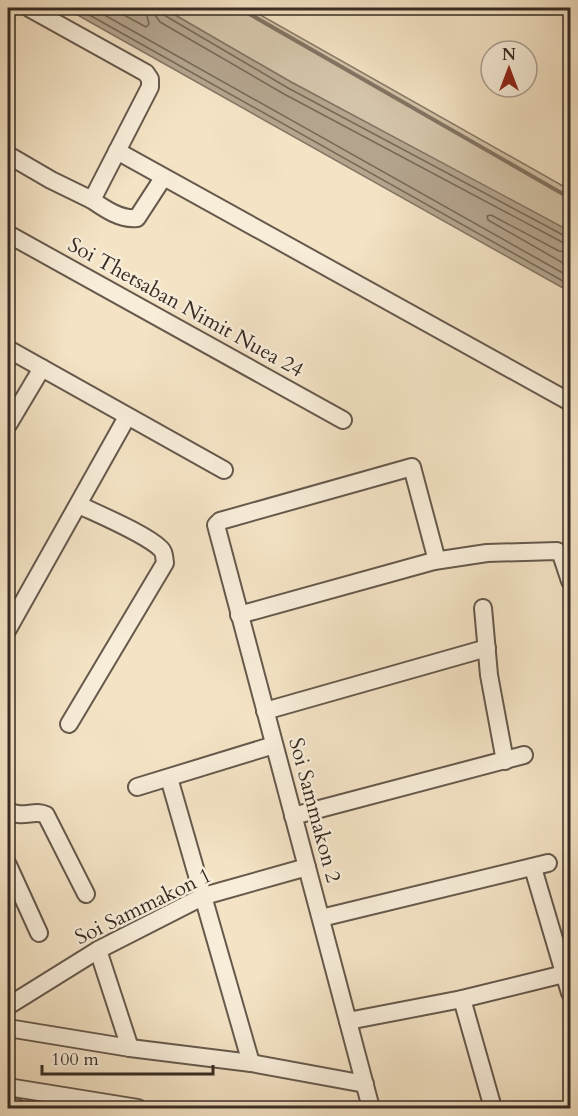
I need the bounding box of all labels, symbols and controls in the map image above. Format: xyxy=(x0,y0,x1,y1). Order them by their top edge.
north arrow xyxy=(479,39,539,99)
text: N xyxy=(502,44,516,66)
street label: Soi Thetsaban Nimit Nuea 24 xyxy=(63,230,309,385)
street label: Soi Sammakon 2 xyxy=(281,735,348,886)
street label: Soi Sammakon 1 xyxy=(70,861,216,952)
scale bar xyxy=(42,1038,213,1076)
text: 100 m xyxy=(51,1047,99,1072)

